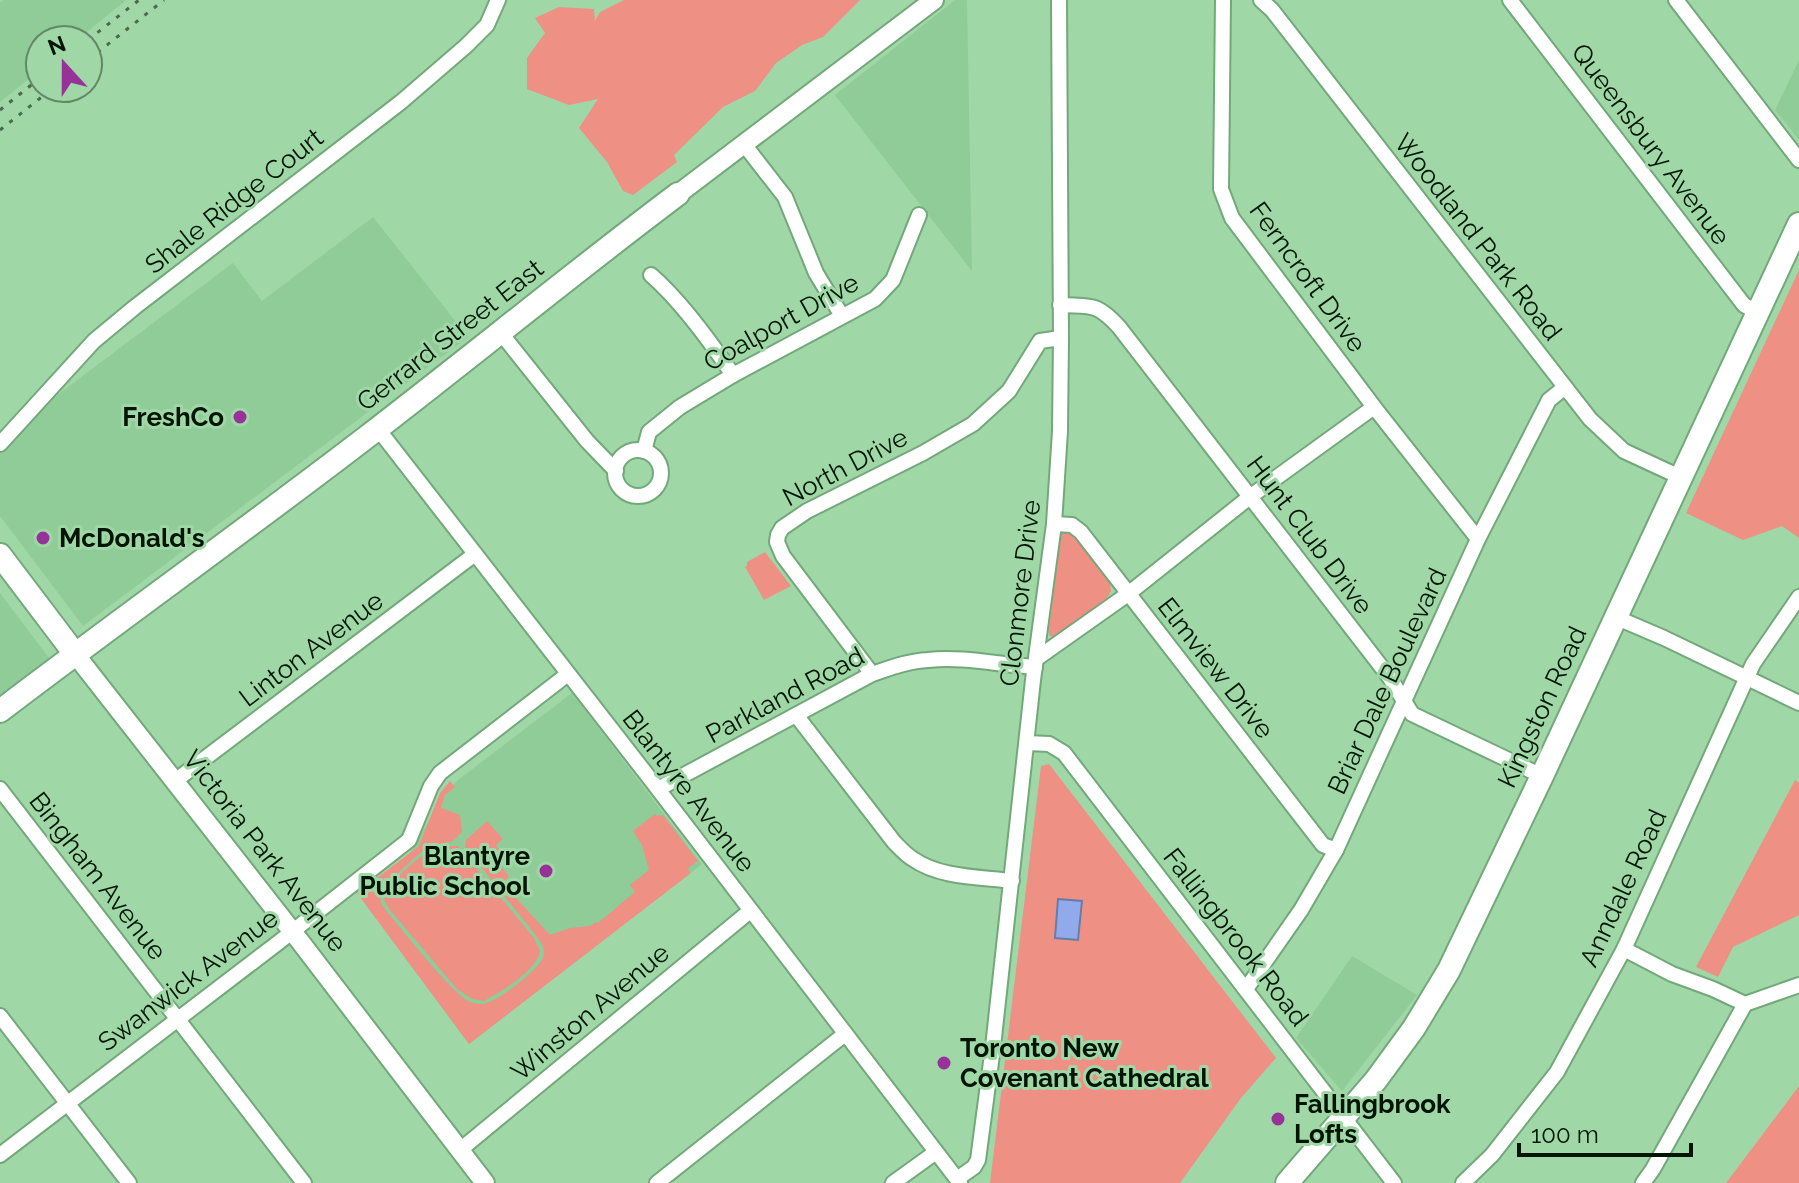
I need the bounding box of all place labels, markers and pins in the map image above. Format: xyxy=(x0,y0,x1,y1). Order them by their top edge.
place label: FreshCo xyxy=(122,402,224,432)
marker: FreshCo xyxy=(231,408,249,426)
place label: McDonald's xyxy=(59,523,205,553)
marker: McDonald's xyxy=(34,529,52,547)
place label: Blantyre Public School xyxy=(359,841,531,901)
marker: Blantyre Public School xyxy=(537,862,555,880)
place label: Toronto New Covenant Cathedral xyxy=(960,1033,1210,1093)
marker: Toronto New Covenant Cathedral xyxy=(935,1054,953,1072)
place label: Fallingbrook Lofts xyxy=(1294,1089,1451,1149)
marker: Fallingbrook Lofts xyxy=(1269,1110,1287,1128)

